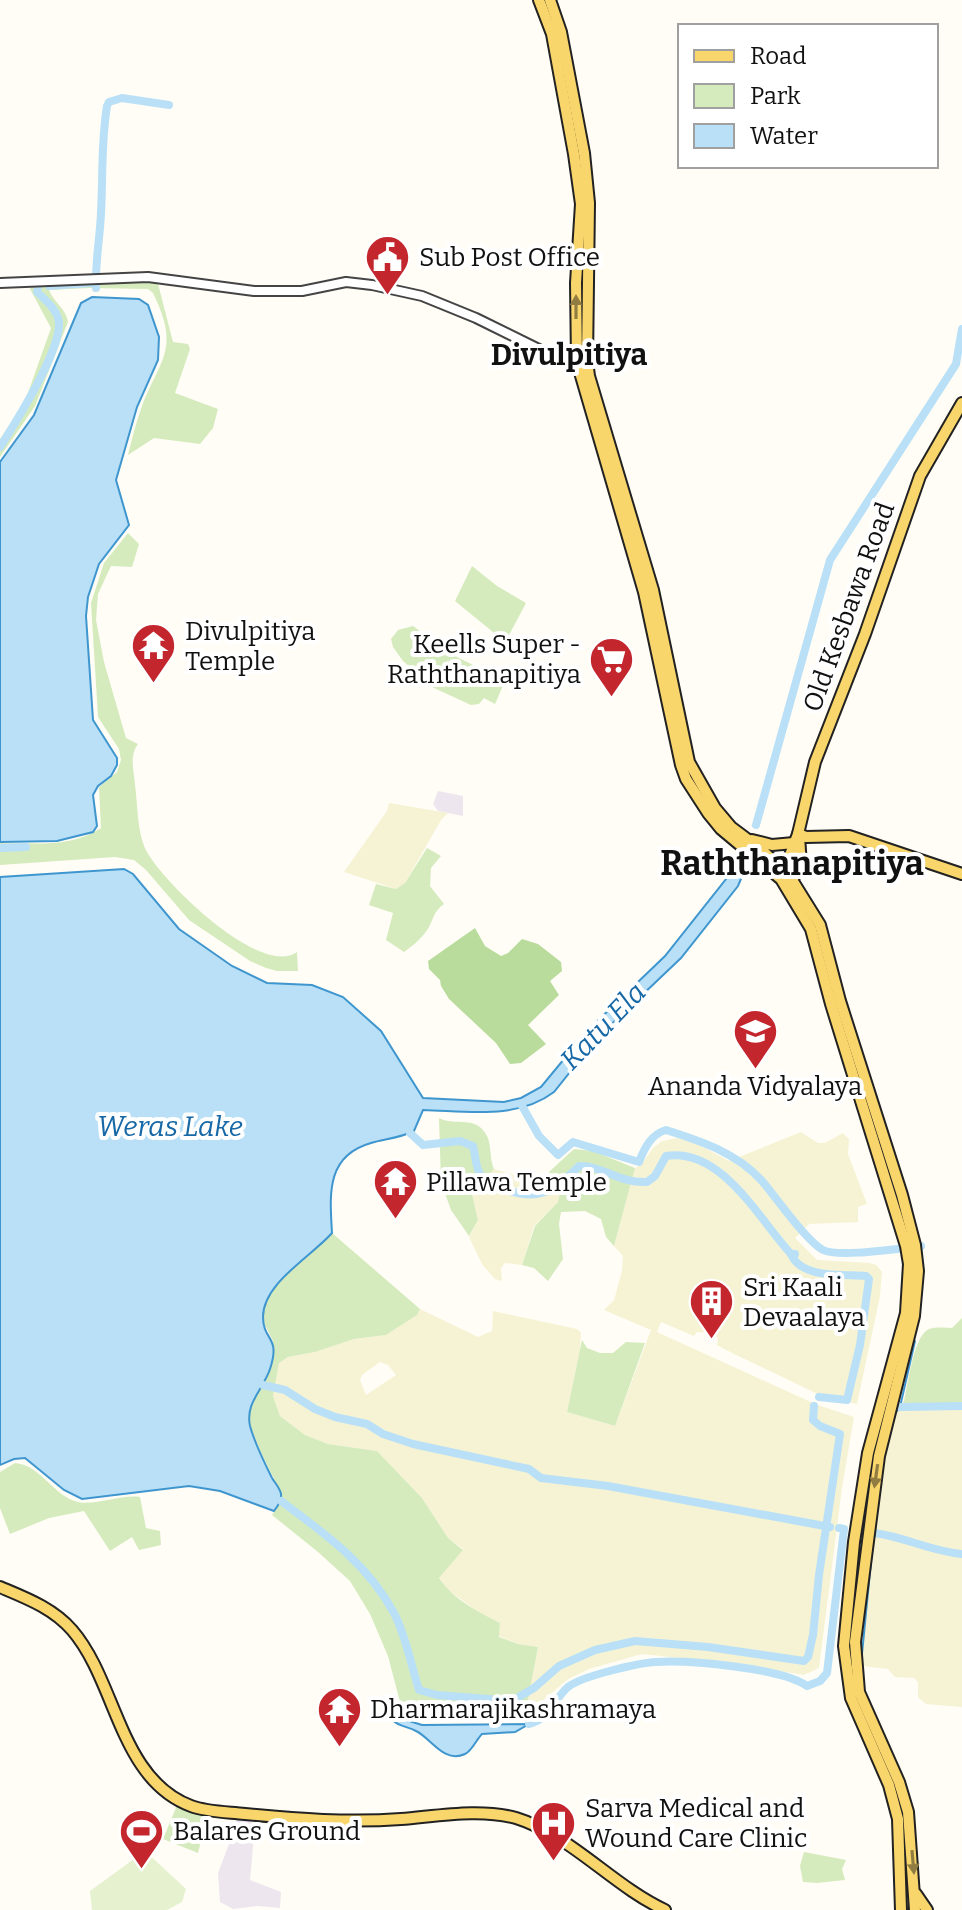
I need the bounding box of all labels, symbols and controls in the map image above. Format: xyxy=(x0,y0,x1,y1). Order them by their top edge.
legend xyxy=(678,24,938,168)
text: Road xyxy=(750,42,806,70)
text: Park xyxy=(750,82,801,110)
text: Water xyxy=(750,122,818,150)
public building icon: Sub Post Office xyxy=(364,233,412,296)
place label: Sub Post Office xyxy=(419,242,600,273)
one-way arrow xyxy=(570,294,582,319)
district label: Divulpitiya xyxy=(491,337,647,373)
street label: Old Kesbawa Road xyxy=(797,498,901,716)
place label: Divulpitiya Temple xyxy=(185,616,315,677)
temple icon: Divulpitiya Temple xyxy=(130,622,178,685)
place label: Keells Super - Raththanapitiya xyxy=(387,629,581,690)
supermarket icon: Keells Super - Raththanapitiya xyxy=(588,635,636,698)
district label: Raththanapitiya xyxy=(660,843,924,884)
water label: Katu Ela xyxy=(554,976,652,1076)
school or university icon: Ananda Vidyalaya xyxy=(731,1007,779,1070)
place label: Ananda Vidyalaya xyxy=(648,1071,862,1102)
water label: Weras Lake xyxy=(97,1110,243,1143)
temple icon: Pillawa Temple xyxy=(371,1158,419,1221)
place label: Pillawa Temple xyxy=(426,1167,607,1198)
place label: Sri Kaali Devaalaya xyxy=(743,1272,865,1333)
building icon: Sri Kaali Devaalaya xyxy=(688,1278,736,1341)
one-way arrow xyxy=(869,1463,882,1488)
temple icon: Dharmarajikashramaya xyxy=(315,1685,363,1748)
place label: Dharmarajikashramaya xyxy=(370,1694,656,1725)
place label: Sarva Medical and Wound Care Clinic xyxy=(585,1793,807,1854)
hospital icon: Sarva Medical and Wound Care Clinic xyxy=(530,1799,578,1862)
sports icon: Balares Ground xyxy=(118,1807,166,1870)
place label: Balares Ground xyxy=(173,1816,361,1847)
one-way arrow xyxy=(906,1850,919,1875)

